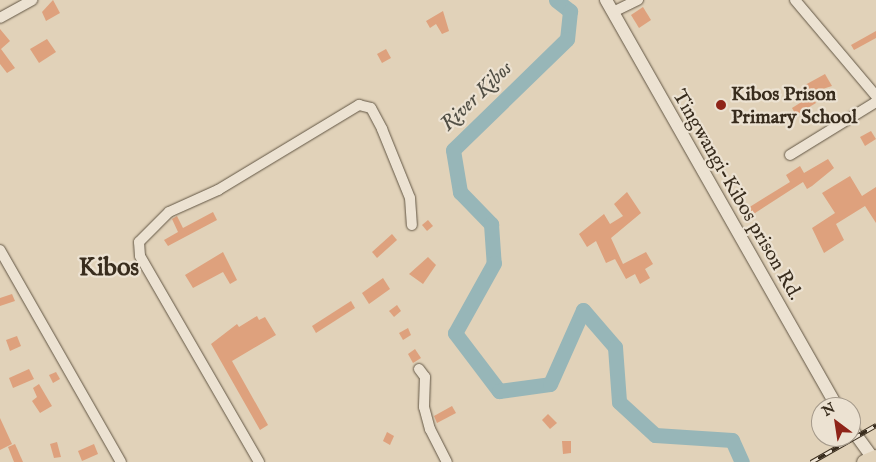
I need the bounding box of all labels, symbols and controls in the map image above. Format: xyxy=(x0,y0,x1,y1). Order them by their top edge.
water label: River Kibos xyxy=(436,57,518,137)
place label: Kibos Prison Primary School xyxy=(731,82,857,129)
street label: Tingwangi-Kibos prison Rd. xyxy=(667,86,807,304)
marker: Kibos Prison Primary School xyxy=(715,99,727,111)
district label: Kibos xyxy=(79,253,139,283)
north arrow xyxy=(811,397,861,447)
text: N xyxy=(819,399,839,421)

